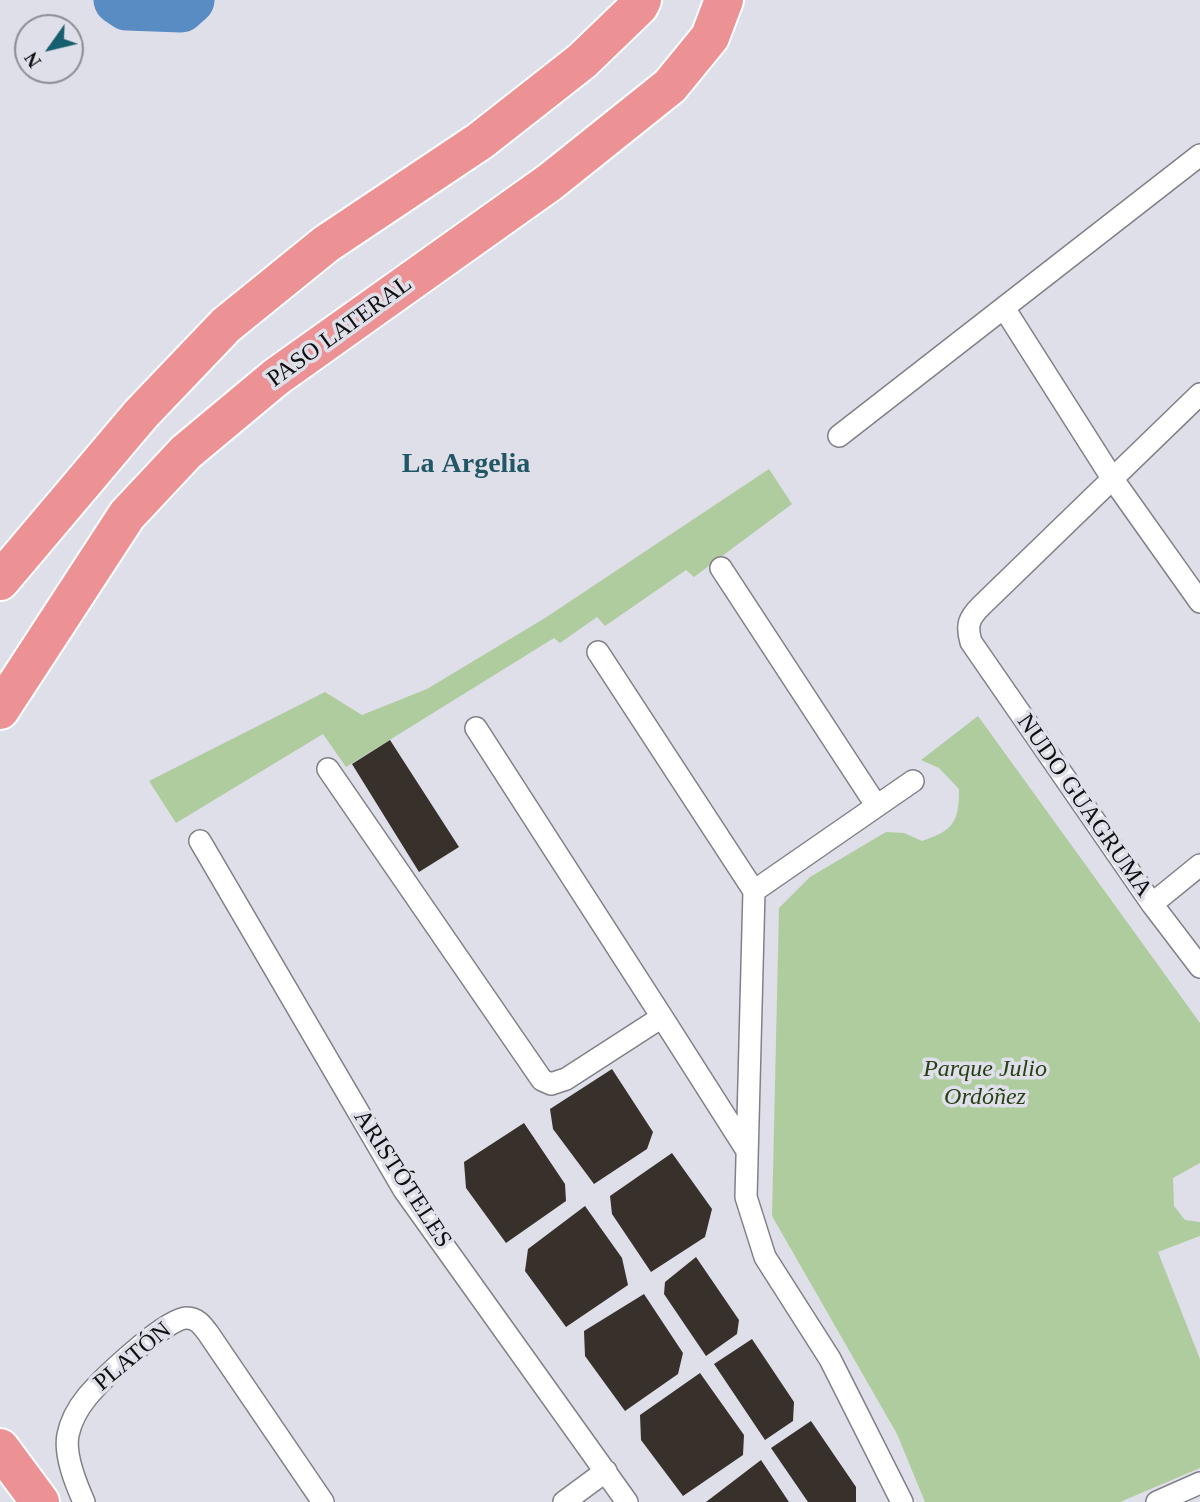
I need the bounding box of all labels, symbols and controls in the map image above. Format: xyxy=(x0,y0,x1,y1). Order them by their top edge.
north arrow xyxy=(14,14,84,84)
text: N xyxy=(20,48,45,71)
street label: PASO LATERAL xyxy=(262,270,418,394)
district label: La Argelia xyxy=(402,448,530,482)
street label: NUDO GUAGRUMA xyxy=(1010,709,1158,903)
park label: Parque Julio Ordóñez xyxy=(923,1056,1047,1112)
street label: ARISTÓTELES xyxy=(347,1105,457,1253)
street label: PLATÓN xyxy=(89,1316,177,1398)

